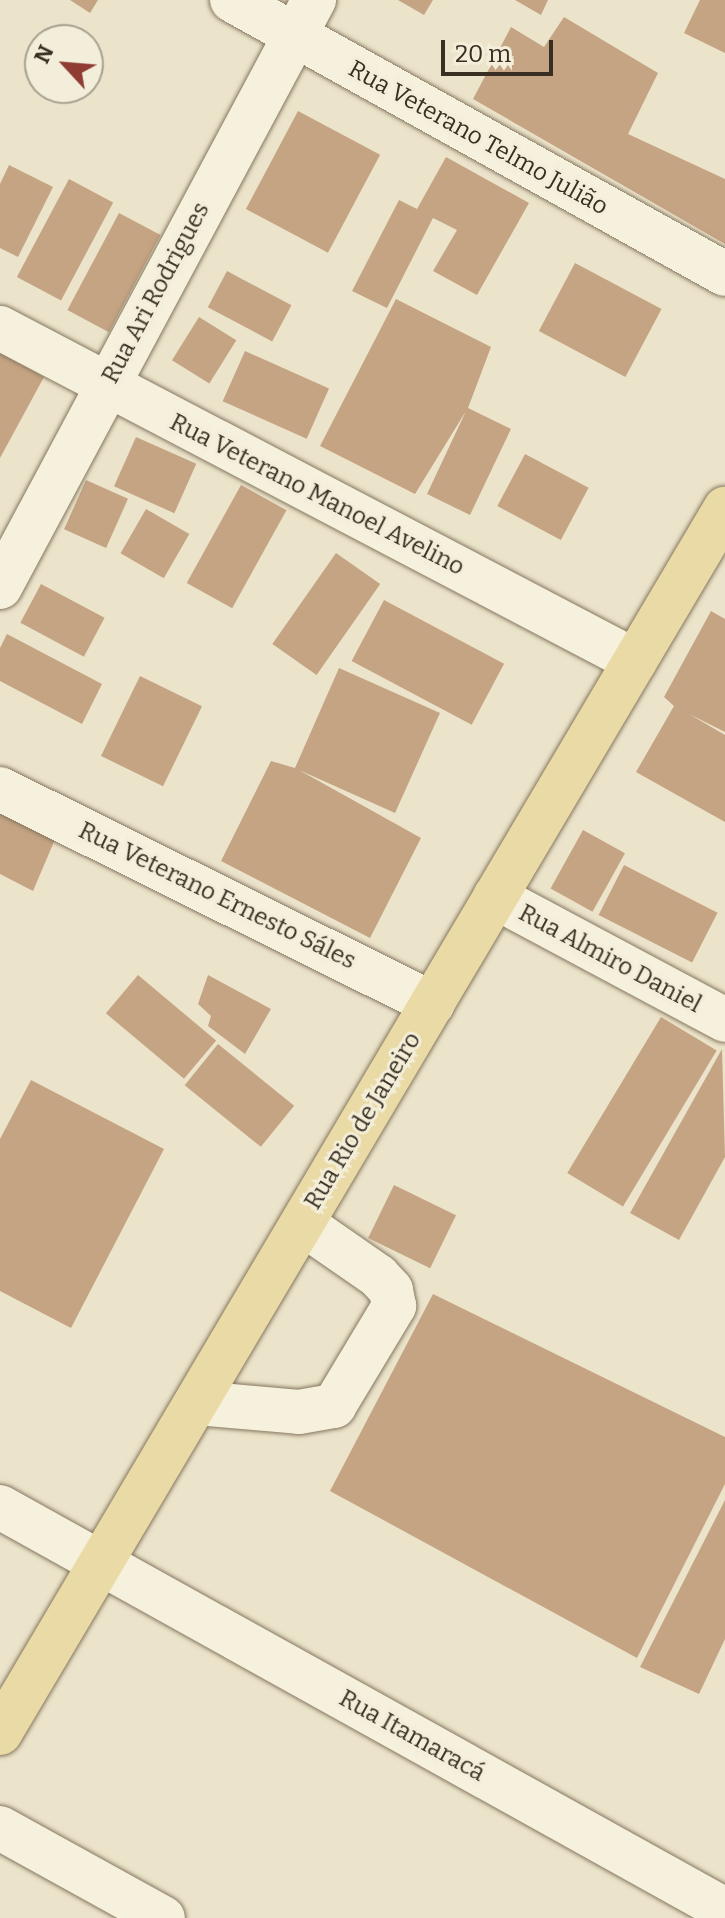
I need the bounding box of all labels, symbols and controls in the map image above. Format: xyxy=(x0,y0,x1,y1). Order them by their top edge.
north arrow xyxy=(24,24,104,104)
scale bar xyxy=(445,24,557,74)
text: 20 m xyxy=(455,40,511,68)
text: N xyxy=(28,41,60,68)
street label: Rua Veterano Telmo Julião xyxy=(343,55,613,221)
street label: Rua Ari Rodrigues xyxy=(96,198,216,388)
street label: Rua Veterano Manoel Avelino xyxy=(165,408,469,582)
street label: Rua Veterano Ernesto Sáles xyxy=(74,816,360,976)
street label: Rua Almiro Daniel xyxy=(514,899,706,1019)
street label: Rua Rio de Janeiro xyxy=(299,1027,427,1215)
street label: Rua Itamaracá xyxy=(334,1684,490,1788)

